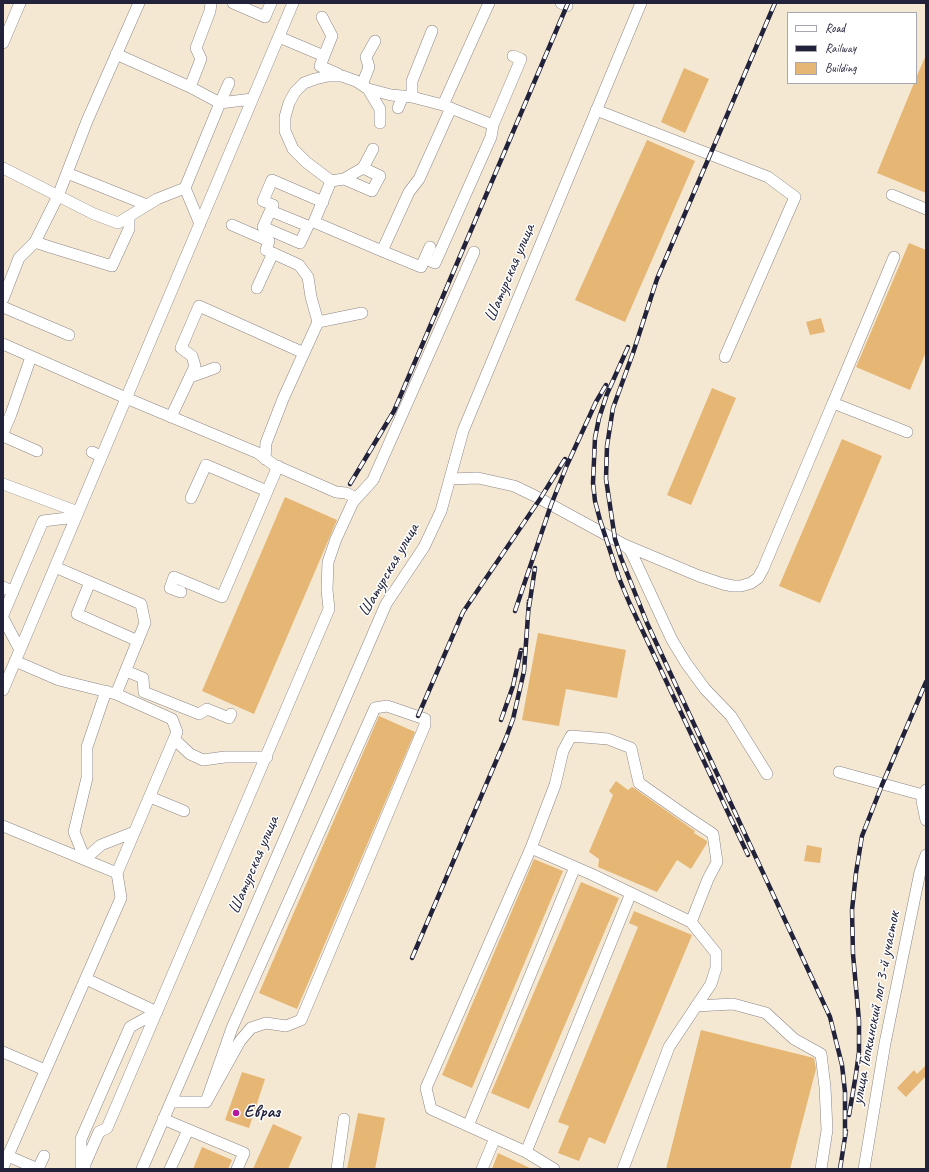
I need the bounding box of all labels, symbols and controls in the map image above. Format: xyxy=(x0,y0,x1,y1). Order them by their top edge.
legend xyxy=(787,12,917,84)
text: Road xyxy=(825,20,845,36)
text: Railway xyxy=(825,40,856,56)
text: Building xyxy=(825,60,857,76)
street label: Шатурская улица xyxy=(480,221,540,325)
street label: Шатурская улица xyxy=(354,520,424,620)
street label: Шатурская улица xyxy=(224,813,284,917)
street label: улица Топкинский лог 3-й участок xyxy=(847,910,905,1106)
place label: Евраз xyxy=(244,1103,280,1123)
marker: Евраз xyxy=(231,1108,241,1118)

